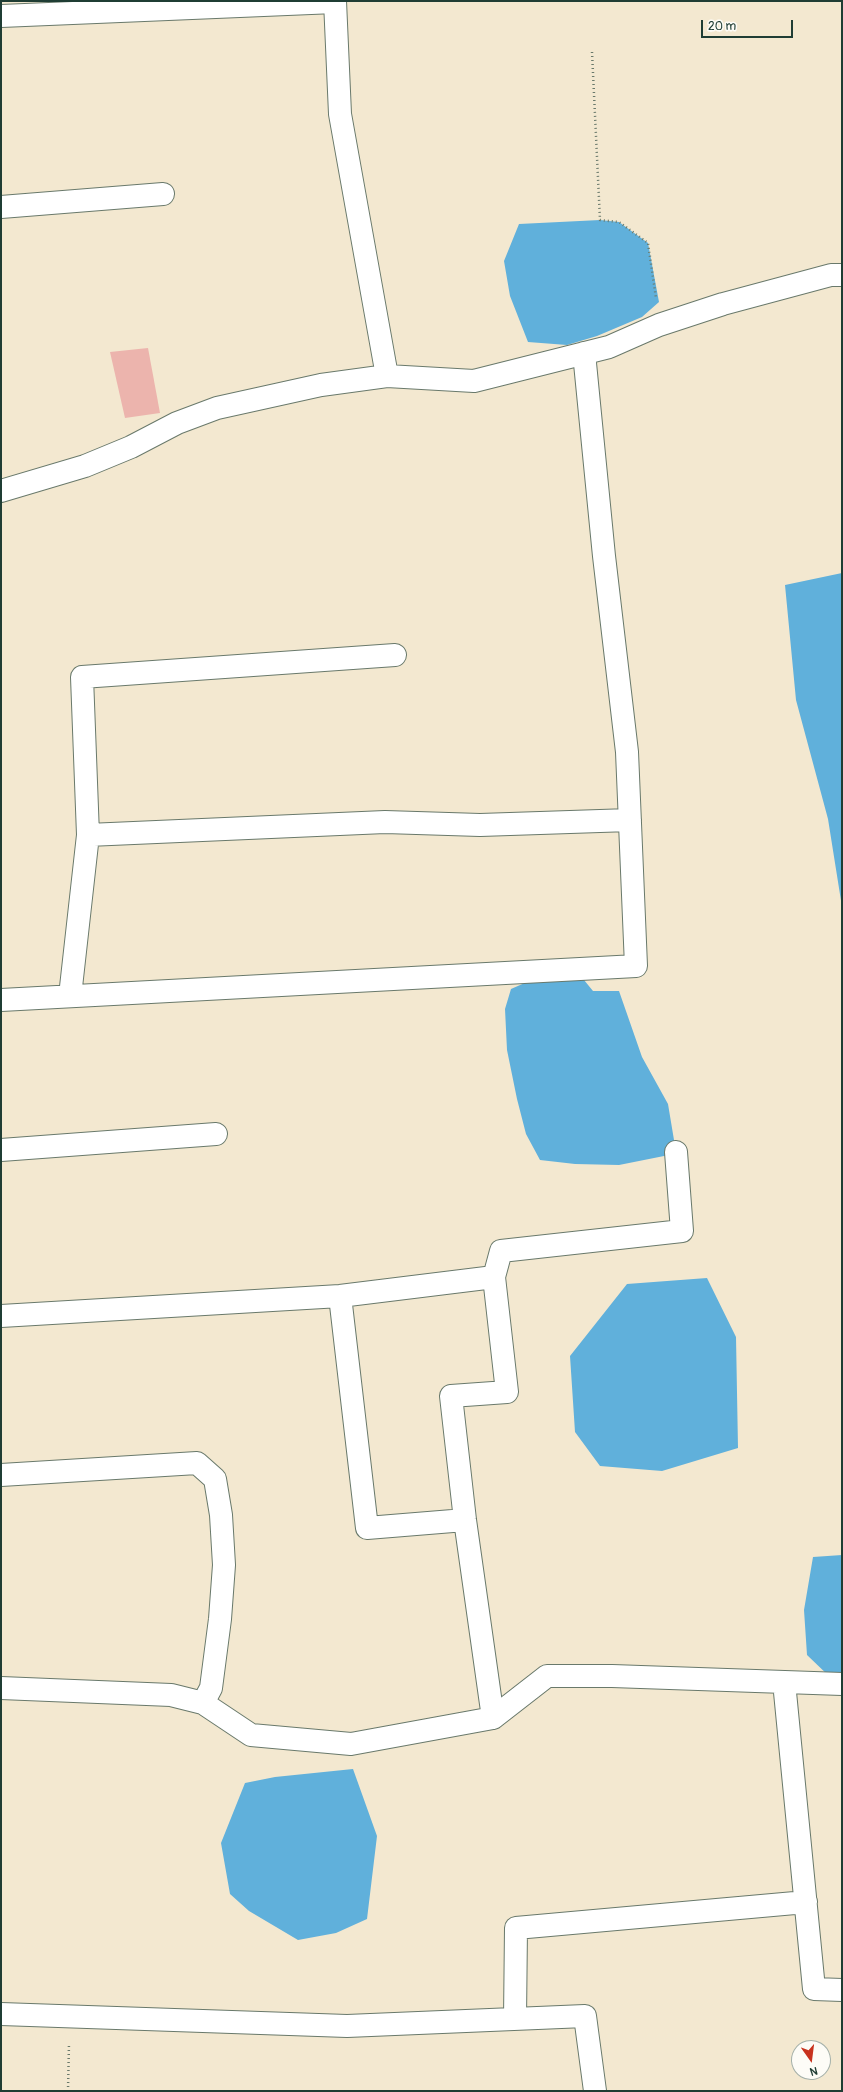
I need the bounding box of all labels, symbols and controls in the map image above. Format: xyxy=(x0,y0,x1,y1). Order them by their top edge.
scale bar xyxy=(703,12,795,38)
text: 20 m xyxy=(708,19,736,34)
north arrow xyxy=(791,2040,831,2080)
text: N xyxy=(809,2064,819,2078)

